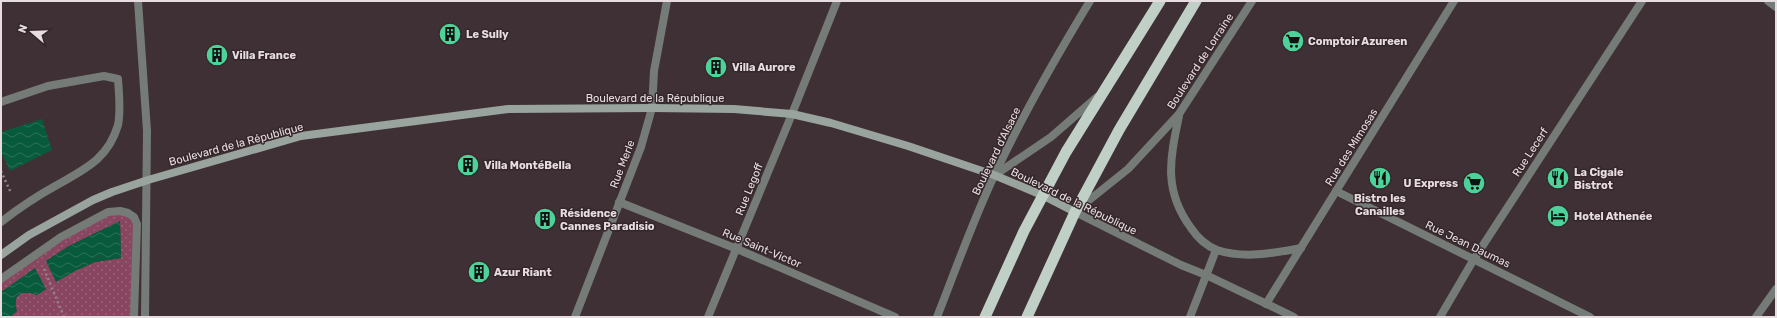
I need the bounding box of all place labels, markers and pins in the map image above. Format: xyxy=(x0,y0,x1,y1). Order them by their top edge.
building icon: Le Sully xyxy=(437,21,463,47)
place label: Le Sully xyxy=(466,28,509,41)
supermarket icon: Comptoir Azureen xyxy=(1280,28,1306,54)
place label: Comptoir Azureen xyxy=(1308,35,1407,48)
building icon: Villa France xyxy=(204,42,230,68)
place label: Villa France xyxy=(232,49,296,62)
building icon: Villa Aurore xyxy=(703,54,729,80)
place label: Villa Aurore xyxy=(732,61,796,74)
building icon: Villa MontéBella xyxy=(455,152,481,178)
place label: Villa MontéBella xyxy=(484,159,571,172)
restaurant icon: Bistro les Canailles xyxy=(1367,165,1393,191)
restaurant icon: La Cigale Bistrot xyxy=(1545,165,1571,191)
place label: La Cigale Bistrot xyxy=(1574,166,1624,192)
supermarket icon: U Express xyxy=(1461,170,1487,196)
place label: U Express xyxy=(1404,177,1458,190)
place label: Bistro les Canailles xyxy=(1354,192,1406,218)
hotel icon: Hotel Athenée xyxy=(1545,203,1571,229)
building icon: Résidence Cannes Paradisio xyxy=(532,206,558,232)
place label: Résidence Cannes Paradisio xyxy=(560,207,655,233)
place label: Hotel Athenée xyxy=(1574,210,1653,223)
building icon: Azur Riant xyxy=(466,259,492,285)
place label: Azur Riant xyxy=(494,266,552,279)

